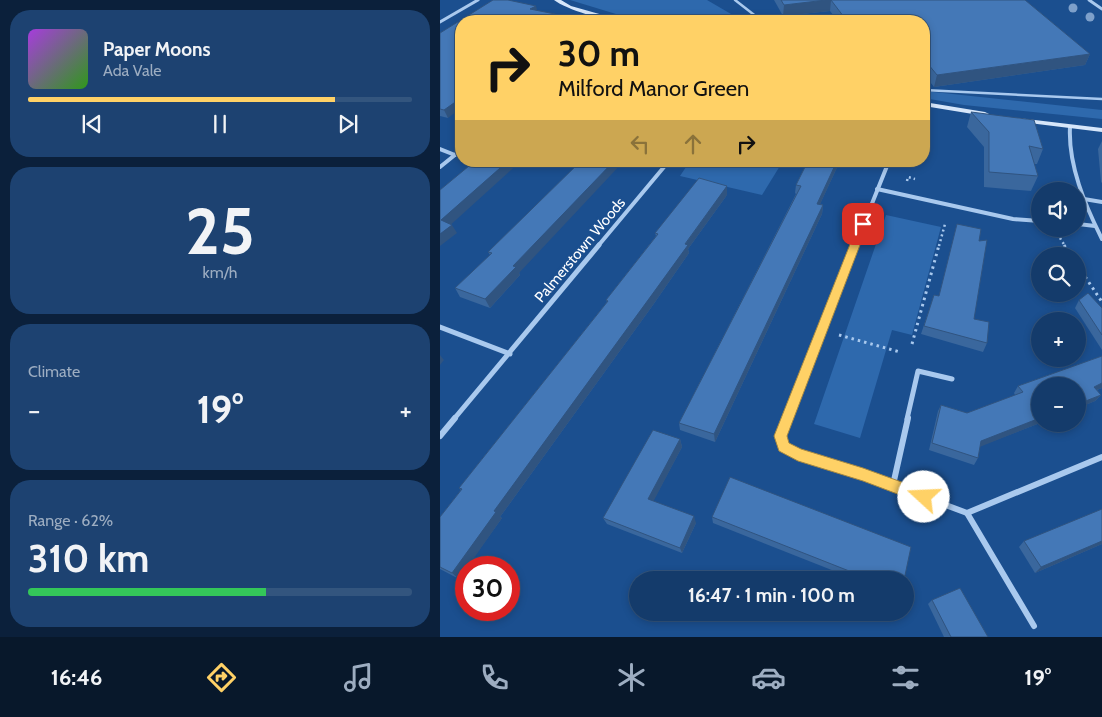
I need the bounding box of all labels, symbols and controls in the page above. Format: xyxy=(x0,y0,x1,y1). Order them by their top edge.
text: 30 m xyxy=(558,32,640,75)
icon: right xyxy=(475,35,540,100)
text: Paper Moons xyxy=(103,38,211,61)
text: Ada Vale xyxy=(103,61,162,80)
text: Milford Manor Green xyxy=(558,75,749,102)
icon: previous xyxy=(78,110,106,138)
icon: pause xyxy=(206,110,234,138)
icon: next xyxy=(334,110,362,138)
icon: left xyxy=(626,130,654,158)
icon: ahead xyxy=(679,130,707,158)
icon: right xyxy=(732,130,760,158)
map controls xyxy=(1031,182,1086,432)
button: sound xyxy=(1031,182,1086,237)
text: 25 xyxy=(185,191,255,270)
street label: Palmerstown Woods xyxy=(531,194,629,306)
pin xyxy=(842,203,884,245)
icon: arrive xyxy=(849,210,877,238)
button: search xyxy=(1031,247,1086,302)
text: km/h xyxy=(202,263,238,282)
button: + xyxy=(1031,312,1086,367)
text: Climate xyxy=(28,362,80,381)
button: − xyxy=(1031,377,1086,432)
text: 19° xyxy=(197,386,243,433)
text: − xyxy=(28,393,40,427)
text: + xyxy=(400,393,412,427)
position arrow xyxy=(897,470,949,522)
text: Range · 62% xyxy=(28,511,113,530)
text: 310 km xyxy=(28,535,149,582)
speed limit sign: 30 xyxy=(455,556,520,621)
text: 16:47 · 1 min · 100 m xyxy=(688,584,855,607)
icon: directions xyxy=(204,660,239,695)
icon: music xyxy=(341,660,376,695)
icon: phone xyxy=(477,660,512,695)
icon: climate xyxy=(614,660,649,695)
icon: car xyxy=(751,660,786,695)
icon: filters xyxy=(888,660,923,695)
text: 16:46 xyxy=(51,664,102,691)
text: 19° xyxy=(1024,664,1051,691)

